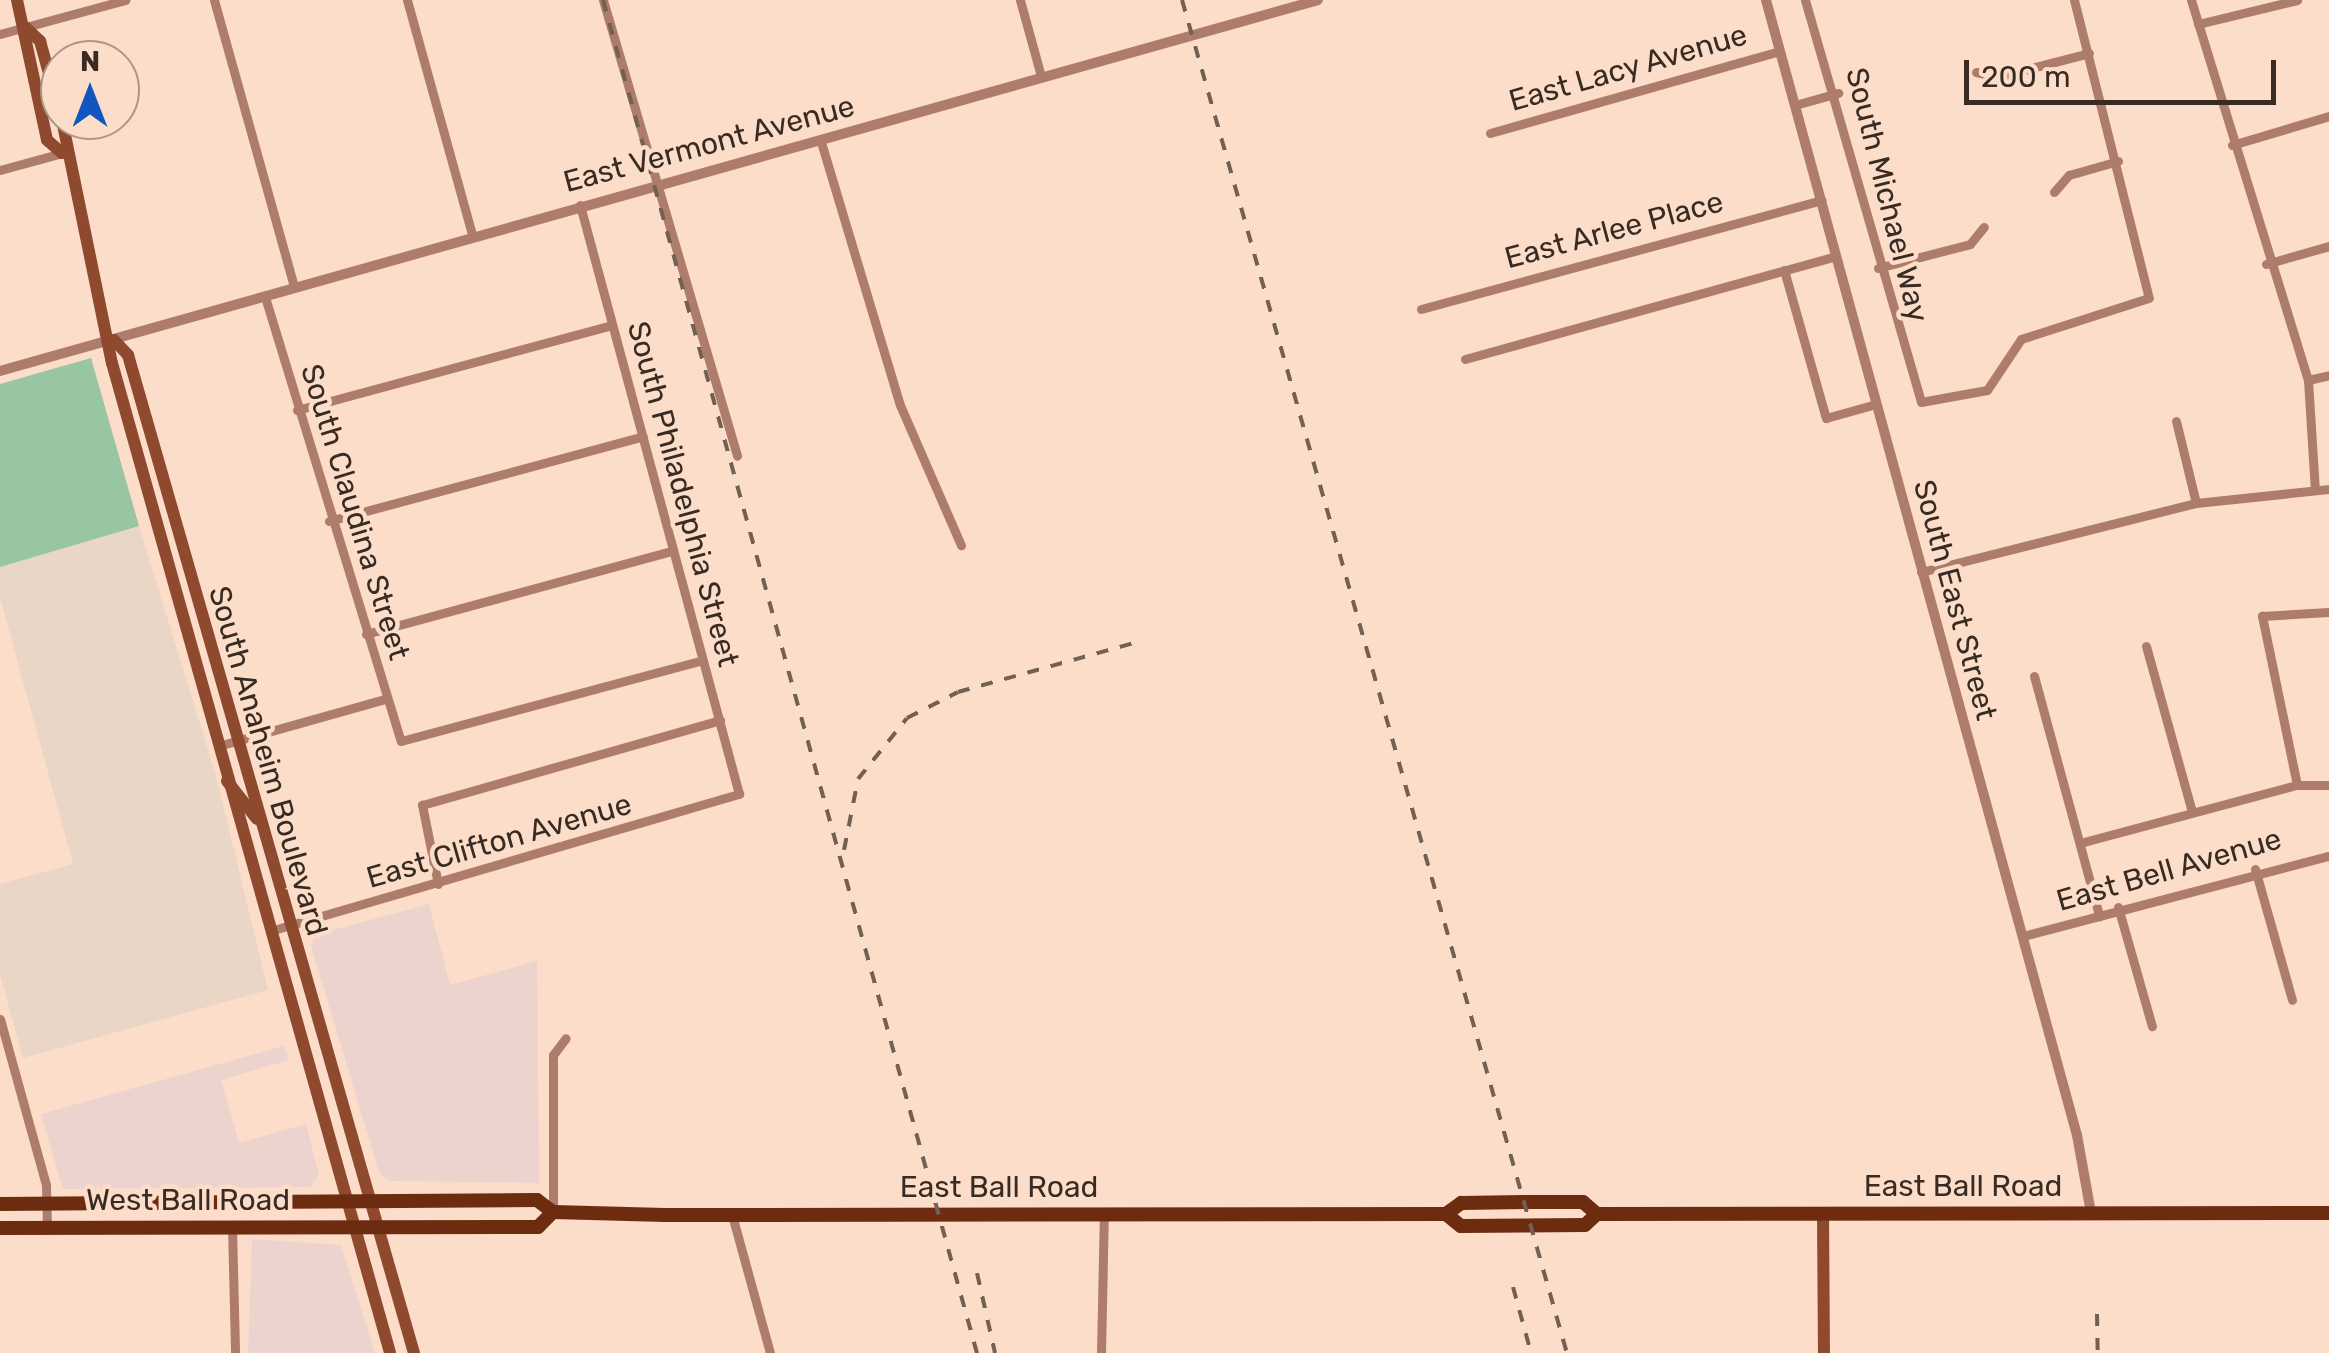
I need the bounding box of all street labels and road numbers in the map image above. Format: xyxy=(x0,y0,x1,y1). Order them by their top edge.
street label: East Lacy Avenue xyxy=(1504,17,1752,119)
street label: South Michael Way xyxy=(1838,64,1936,326)
street label: East Vermont Avenue xyxy=(559,88,859,200)
street label: East Arlee Place xyxy=(1501,183,1727,277)
street label: South Philadelphia Street xyxy=(620,317,746,671)
street label: South Claudina Street xyxy=(293,360,417,664)
street label: South East Street xyxy=(1906,476,2004,724)
street label: South Anaheim Boulevard xyxy=(201,582,335,940)
street label: East Clifton Avenue xyxy=(362,786,636,896)
street label: East Bell Avenue xyxy=(2052,821,2286,919)
street label: East Ball Road xyxy=(1864,1168,2062,1204)
street label: East Ball Road xyxy=(900,1169,1098,1205)
street label: West Ball Road xyxy=(86,1182,290,1218)

